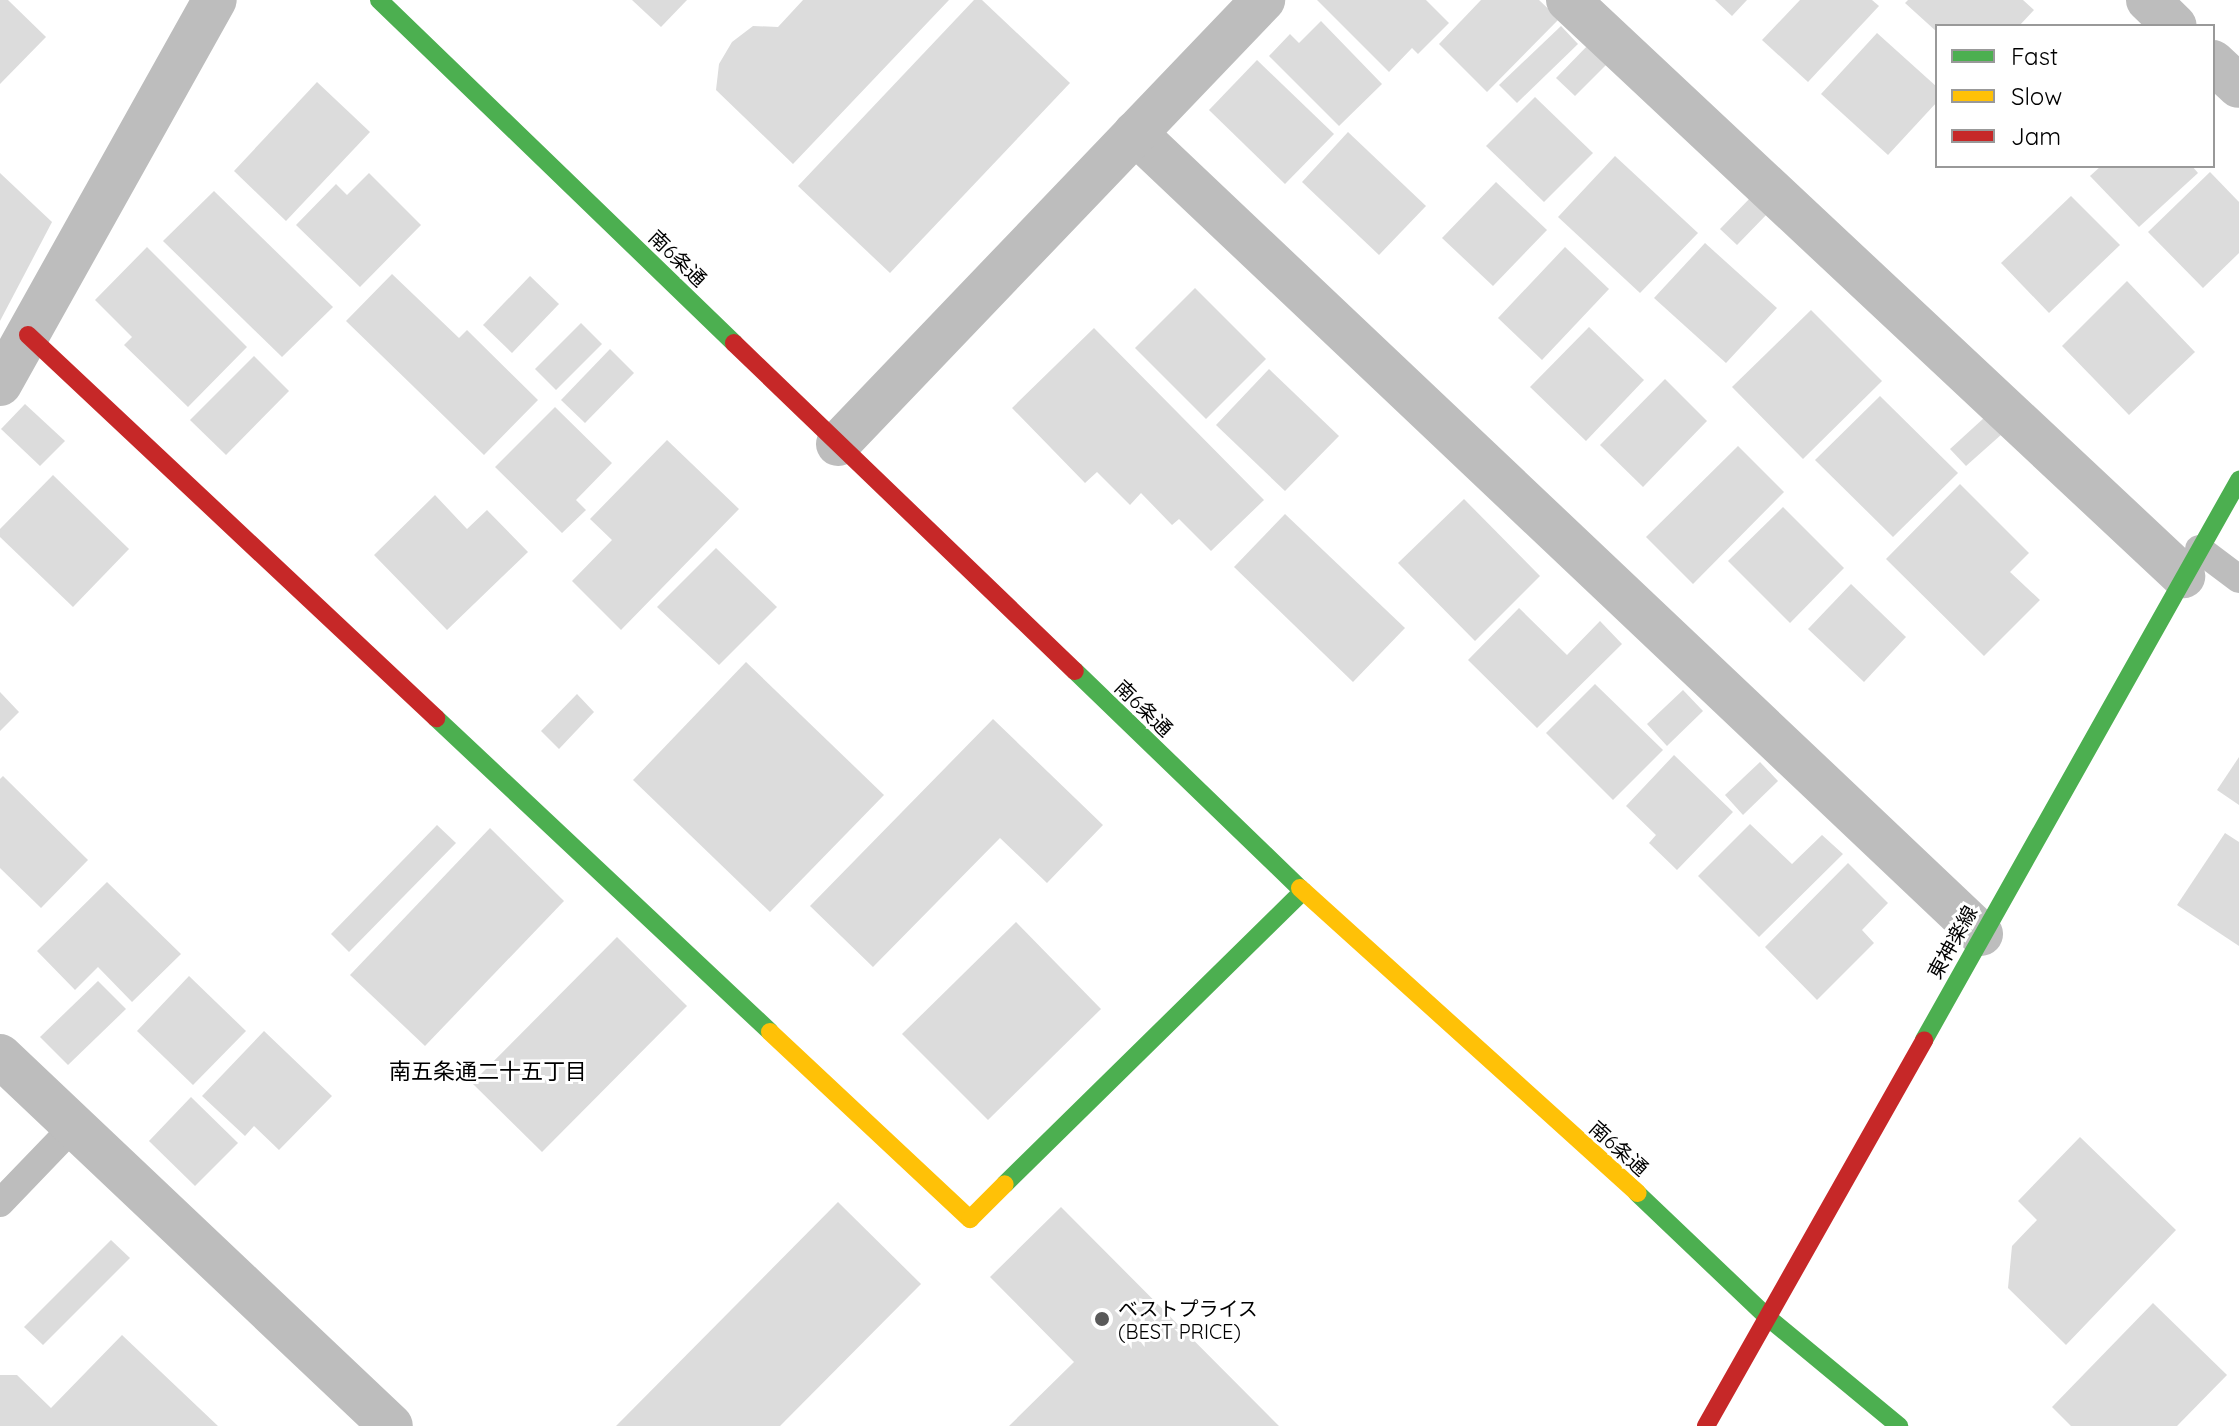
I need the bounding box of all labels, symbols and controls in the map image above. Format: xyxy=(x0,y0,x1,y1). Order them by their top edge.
legend xyxy=(1935,24,2215,168)
text: Fast xyxy=(2011,41,2058,71)
text: Slow xyxy=(2011,81,2062,111)
text: Jam xyxy=(2011,121,2061,151)
street label: 南6条通 xyxy=(644,225,712,291)
street label: 南6条通 xyxy=(1110,675,1178,741)
street label: 東神楽線 xyxy=(1922,901,1982,983)
district label: 南五条通二十五丁目 xyxy=(389,1059,587,1085)
street label: 南6条通 xyxy=(1585,1115,1653,1181)
place label: ベストプライス (BEST PRICE) xyxy=(1118,1296,1258,1343)
marker: ベストプライス (BEST PRICE) xyxy=(1093,1310,1111,1328)

